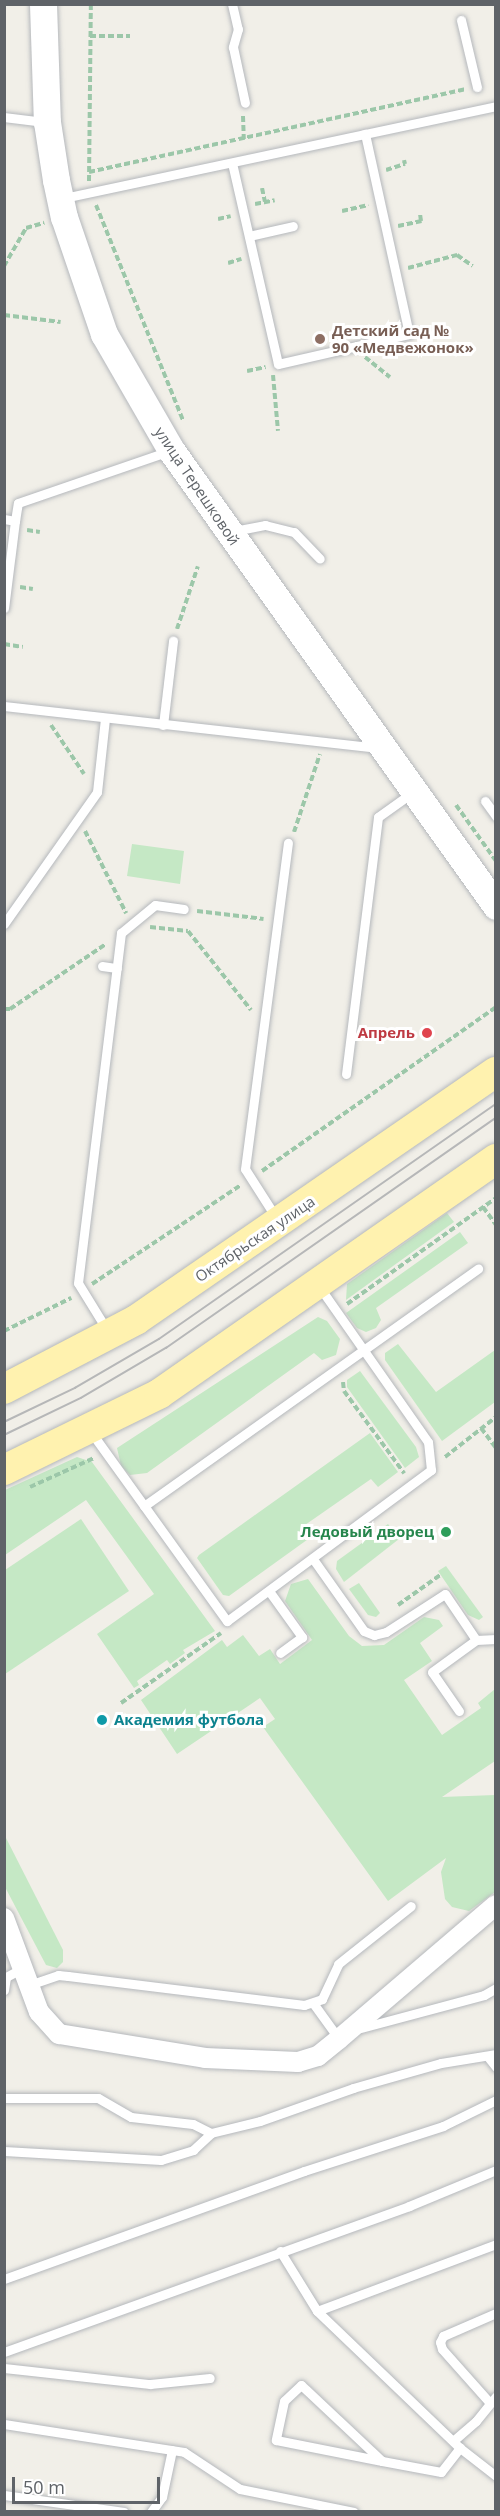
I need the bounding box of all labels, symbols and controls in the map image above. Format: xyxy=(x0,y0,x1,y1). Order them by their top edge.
place label: Детский сад № 90 «Медвежонок» xyxy=(332,321,474,356)
marker: Детский сад № 90 «Медвежонок» xyxy=(313,332,327,346)
street label: улица Терешковой xyxy=(151,423,243,549)
place label: Апрель xyxy=(358,1024,415,1042)
marker: Апрель xyxy=(420,1026,434,1040)
street label: Октябрьская улица xyxy=(192,1192,318,1286)
place label: Ледовый дворец xyxy=(300,1523,434,1541)
marker: Ледовый дворец xyxy=(439,1525,453,1539)
place label: Академия футбола xyxy=(114,1711,264,1729)
marker: Академия футбола xyxy=(95,1713,109,1727)
scale bar xyxy=(15,2465,164,2503)
text: 50 m xyxy=(23,2475,65,2499)

